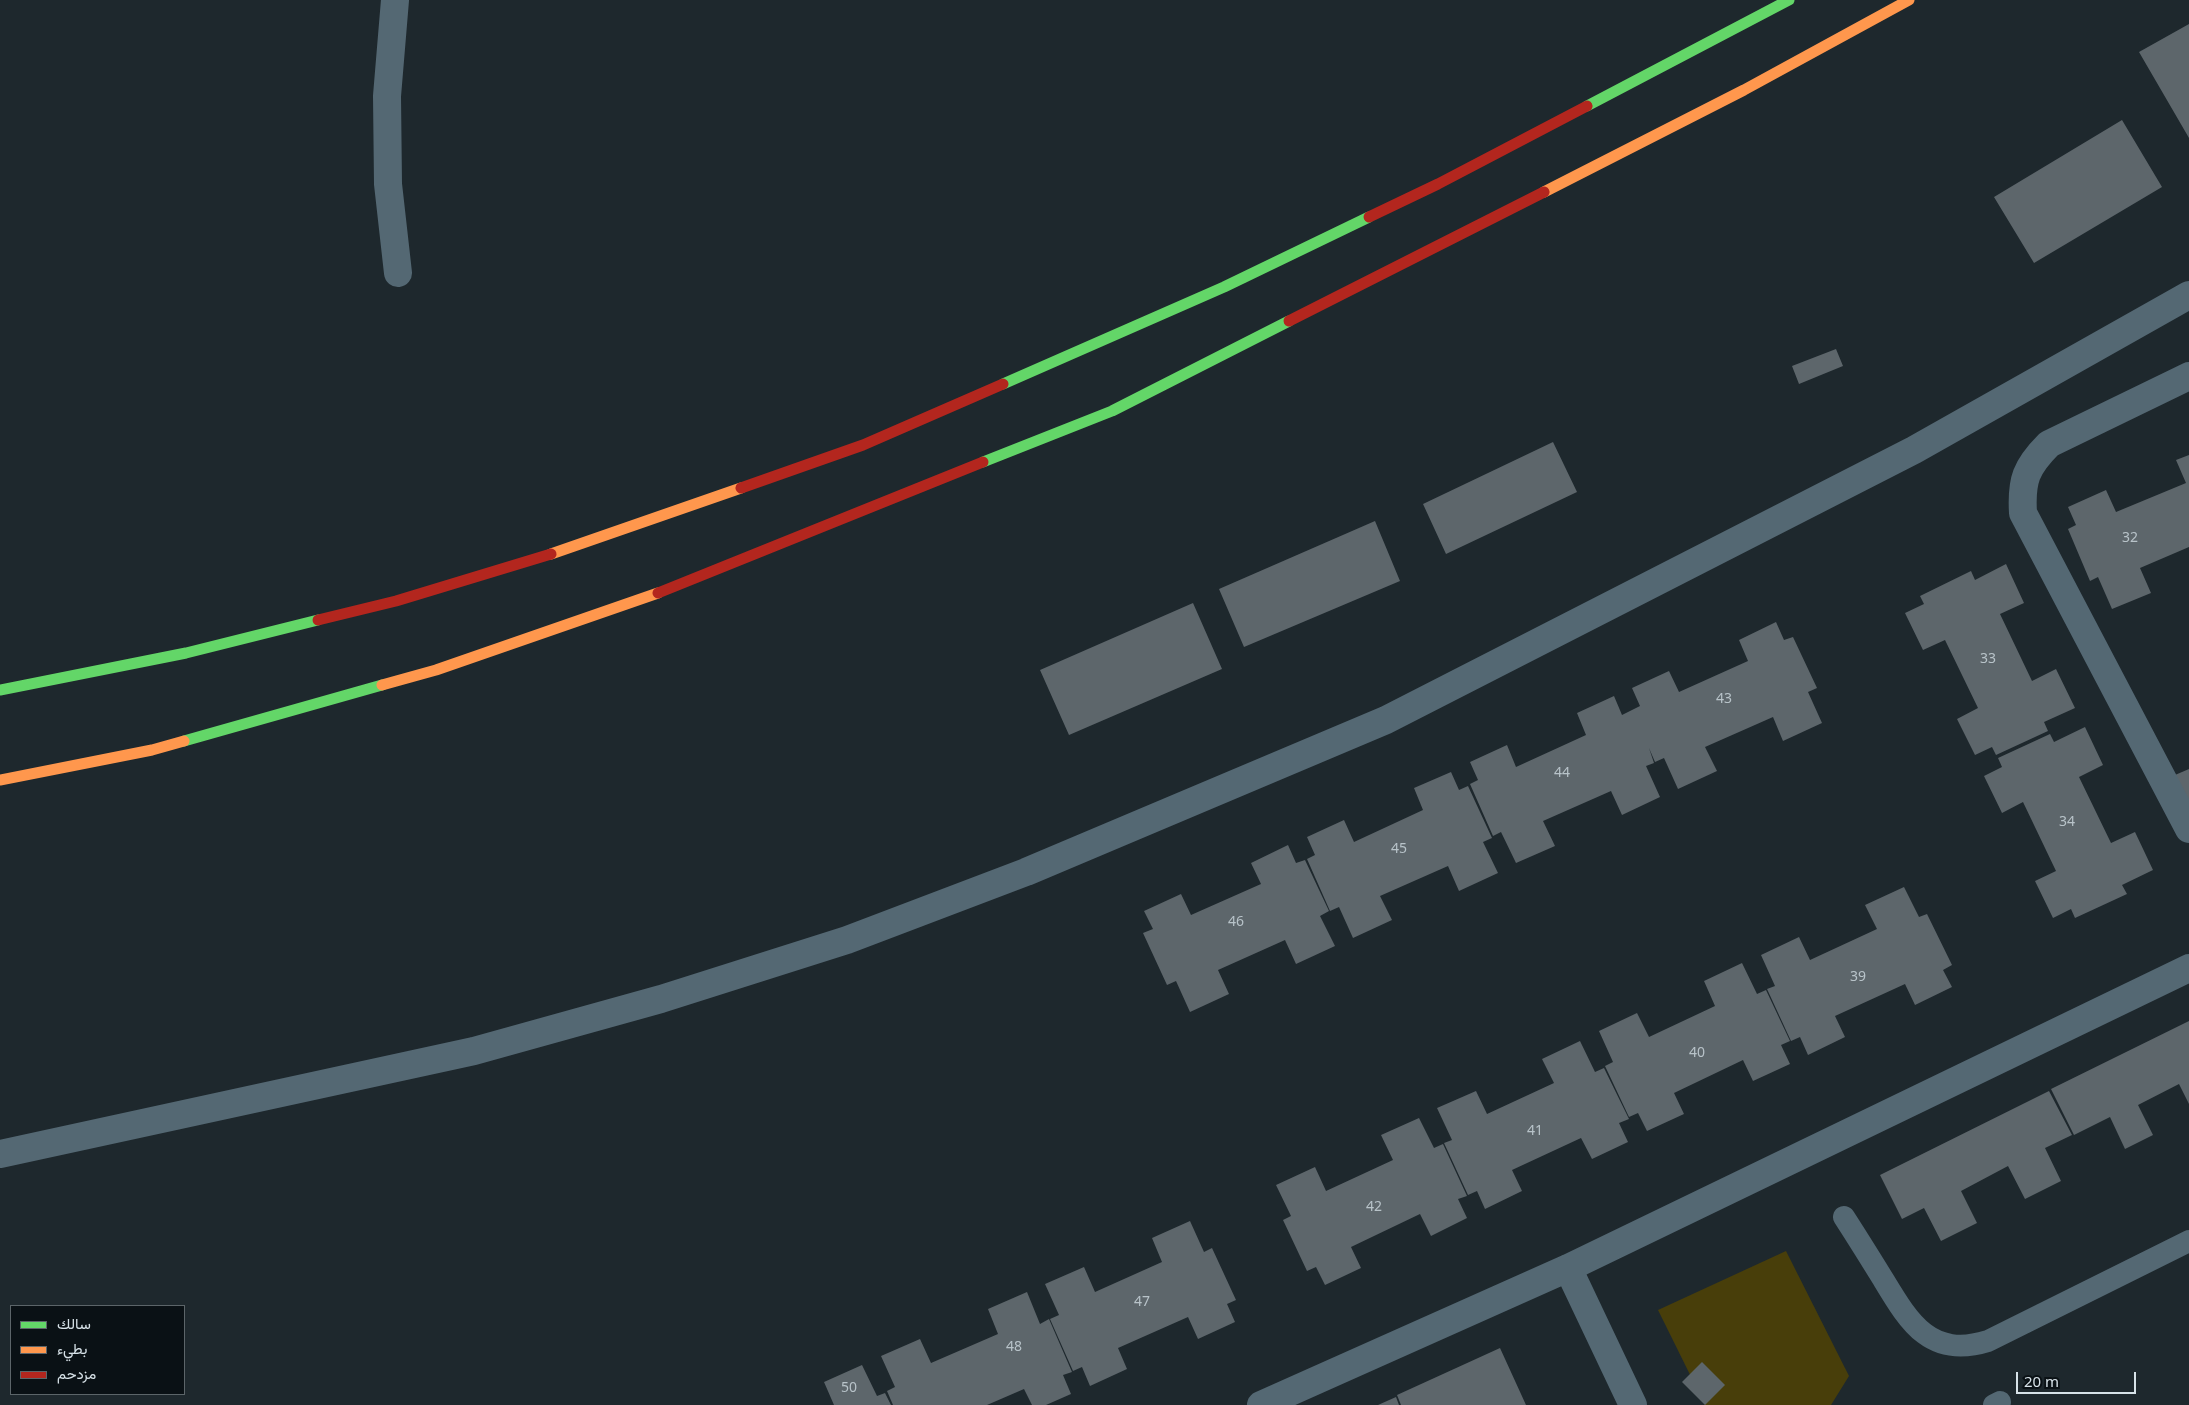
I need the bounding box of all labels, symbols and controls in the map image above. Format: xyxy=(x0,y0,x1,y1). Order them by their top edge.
house number: 32 xyxy=(2122,530,2138,546)
house number: 33 xyxy=(1980,651,1996,667)
house number: 43 xyxy=(1716,691,1732,707)
house number: 44 xyxy=(1554,765,1570,781)
house number: 34 xyxy=(2059,814,2075,830)
house number: 45 xyxy=(1391,841,1407,857)
house number: 46 xyxy=(1228,914,1244,930)
house number: 39 xyxy=(1850,969,1866,985)
house number: 40 xyxy=(1689,1045,1705,1061)
house number: 41 xyxy=(1527,1123,1543,1139)
house number: 42 xyxy=(1366,1199,1382,1215)
house number: 47 xyxy=(1134,1294,1150,1310)
legend xyxy=(10,1305,185,1395)
text: سالك xyxy=(57,1313,91,1333)
text: بطيء xyxy=(57,1338,87,1358)
house number: 48 xyxy=(1006,1339,1022,1355)
scale bar xyxy=(2019,1362,2139,1394)
text: مزدحم xyxy=(57,1363,96,1383)
text: 20 m xyxy=(2024,1371,2059,1391)
house number: 50 xyxy=(841,1380,857,1396)

